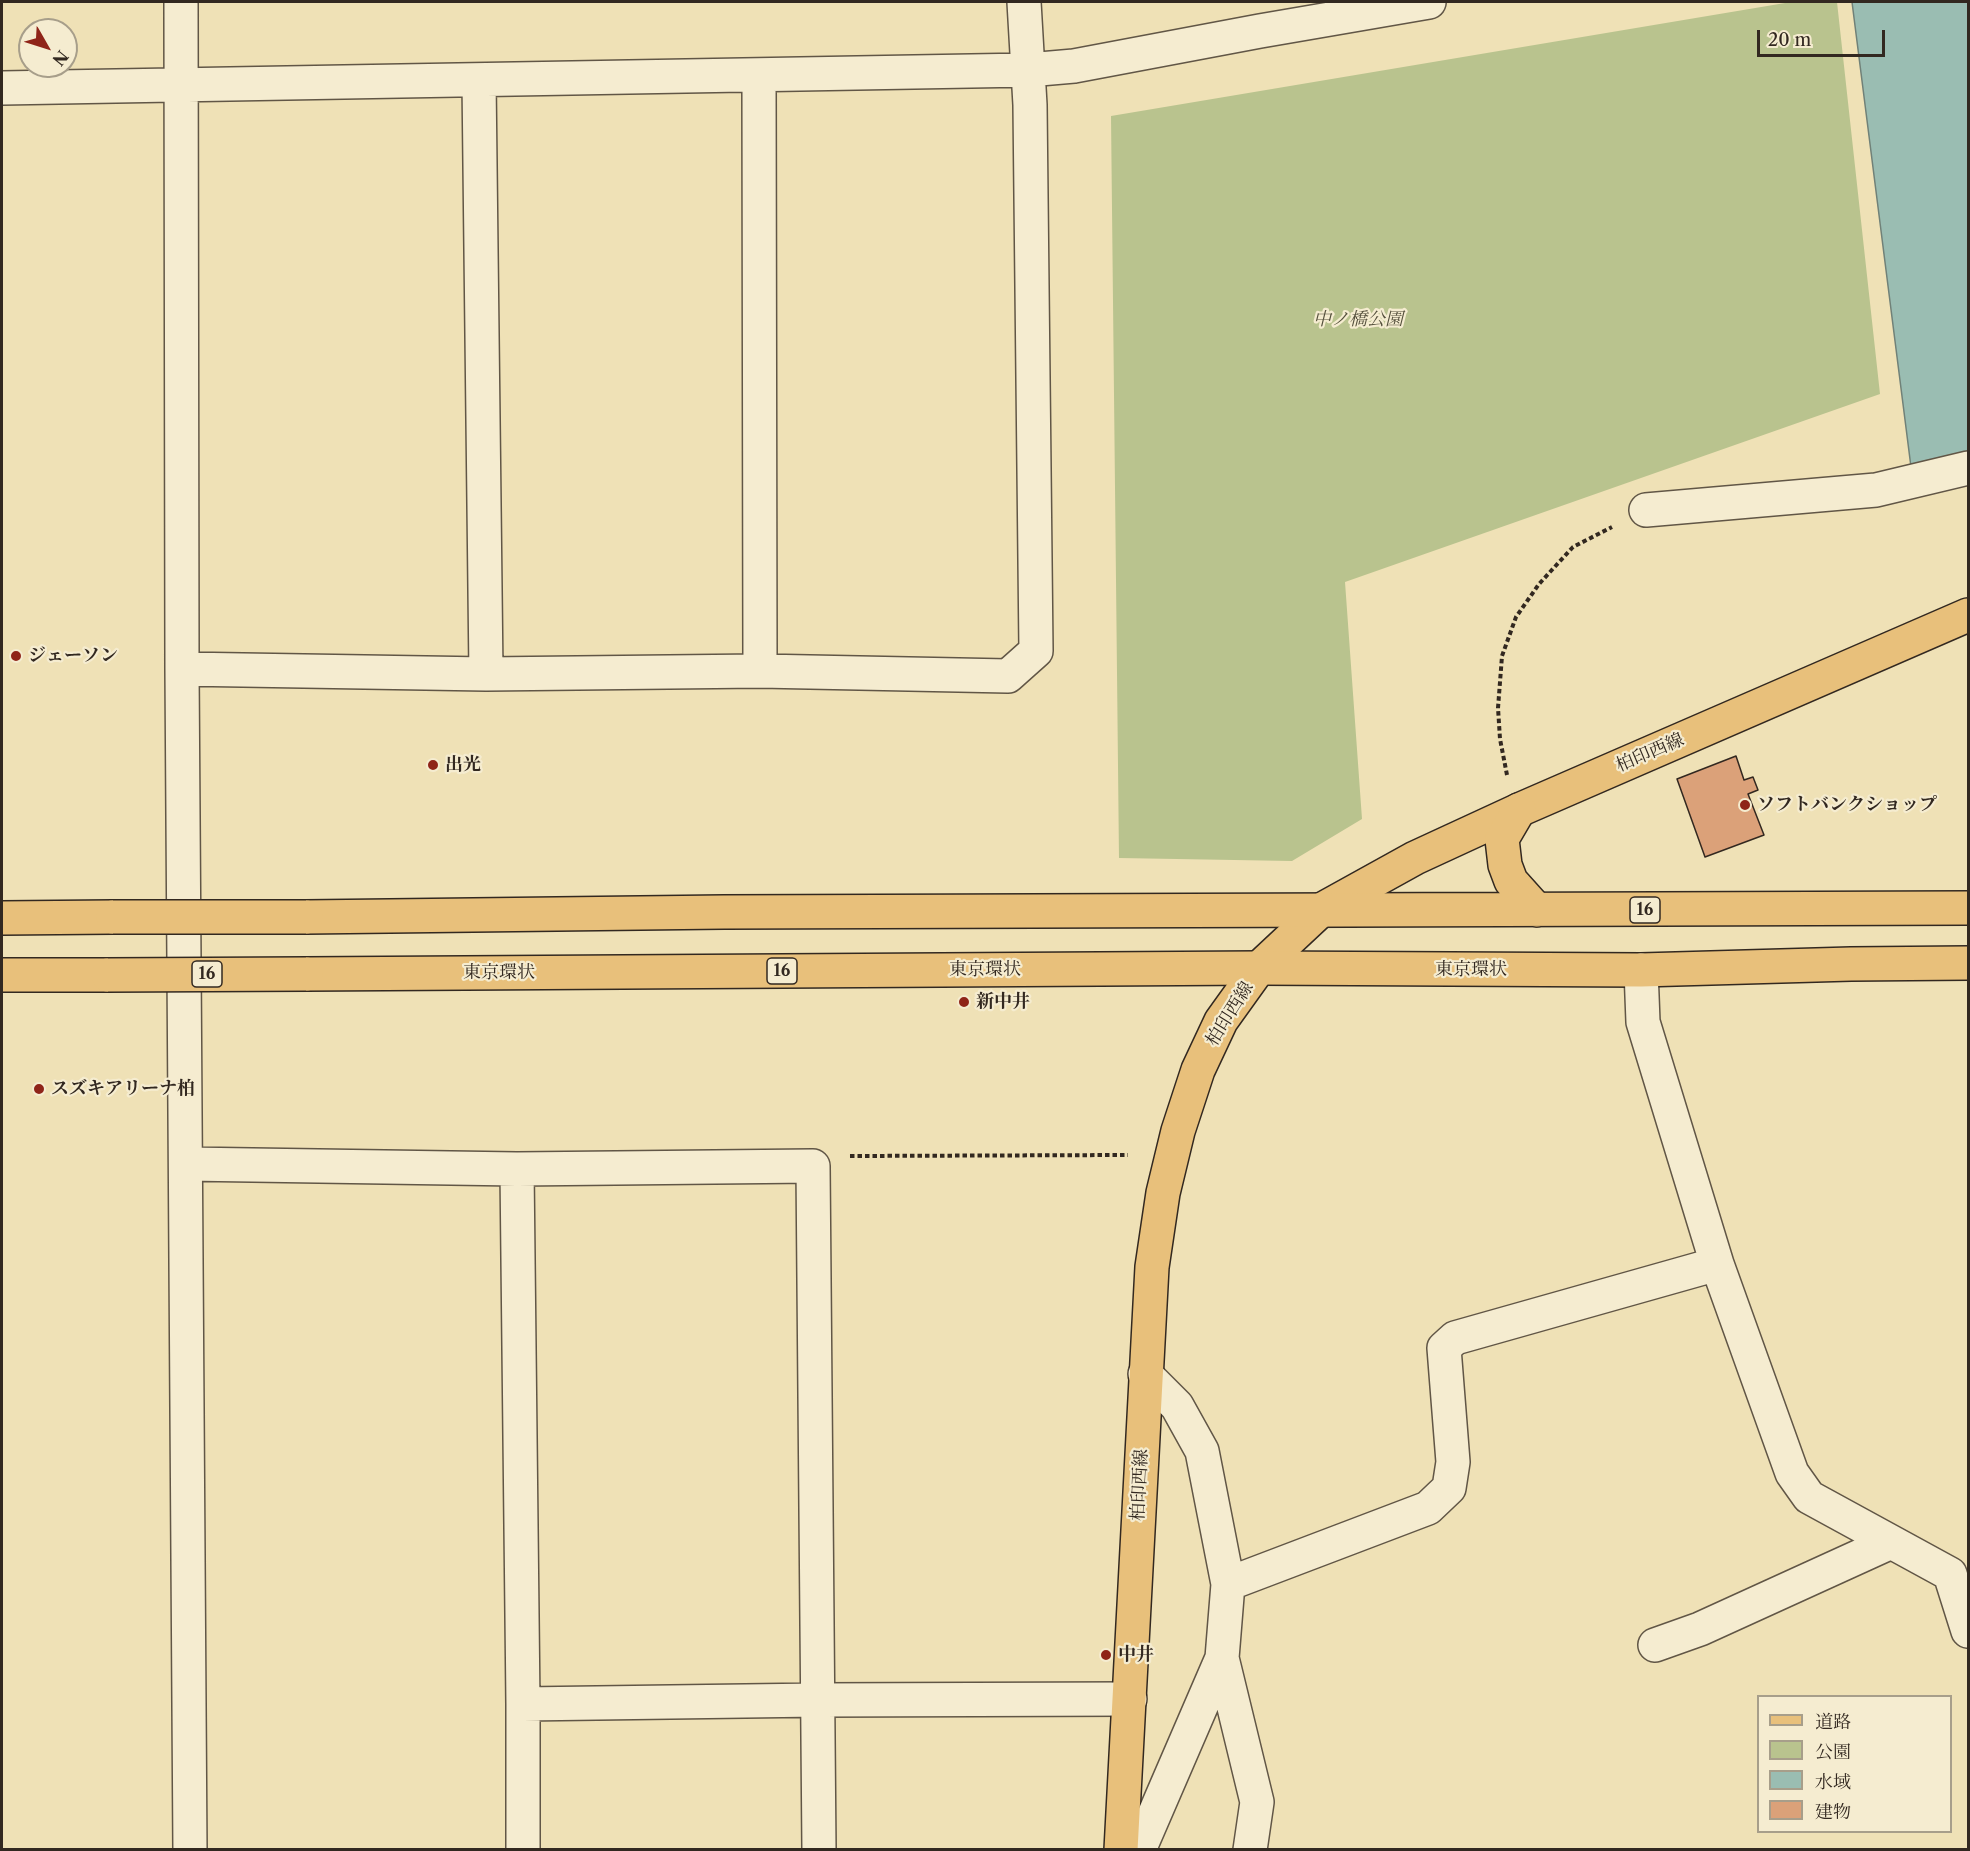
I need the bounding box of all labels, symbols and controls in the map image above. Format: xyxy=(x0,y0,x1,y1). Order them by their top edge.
north arrow xyxy=(18,18,78,78)
scale bar xyxy=(1760,18,1888,56)
text: 20 m xyxy=(1768,29,1811,51)
text: N xyxy=(48,46,73,70)
park label: 中ノ橋公園 xyxy=(1313,309,1403,331)
place label: ジェーソン xyxy=(28,645,118,667)
marker: ジェーソン xyxy=(9,649,23,663)
street label: 柏印西線 xyxy=(1613,729,1687,777)
place label: 出光 xyxy=(445,754,481,776)
marker: 出光 xyxy=(426,758,440,772)
place label: ソフトバンクショップ xyxy=(1757,794,1937,816)
marker: ソフトバンクショップ xyxy=(1738,798,1752,812)
road number: 16 xyxy=(1630,897,1660,923)
road number: 16 xyxy=(767,958,797,984)
street label: 東京環状 xyxy=(949,959,1021,981)
street label: 東京環状 xyxy=(1435,959,1507,981)
road number: 16 xyxy=(192,961,222,987)
street label: 東京環状 xyxy=(463,962,535,984)
street label: 柏印西線 xyxy=(1202,978,1258,1050)
place label: 新中井 xyxy=(976,991,1030,1013)
marker: 新中井 xyxy=(957,995,971,1009)
place label: スズキアリーナ柏 xyxy=(51,1078,195,1100)
marker: スズキアリーナ柏 xyxy=(32,1082,46,1096)
street label: 柏印西線 xyxy=(1127,1448,1153,1522)
place label: 中井 xyxy=(1118,1644,1154,1666)
marker: 中井 xyxy=(1099,1648,1113,1662)
legend xyxy=(1757,1695,1952,1833)
text: 道路 xyxy=(1815,1711,1851,1733)
text: 公園 xyxy=(1815,1741,1851,1763)
text: 水域 xyxy=(1815,1771,1851,1793)
text: 建物 xyxy=(1815,1801,1851,1823)

